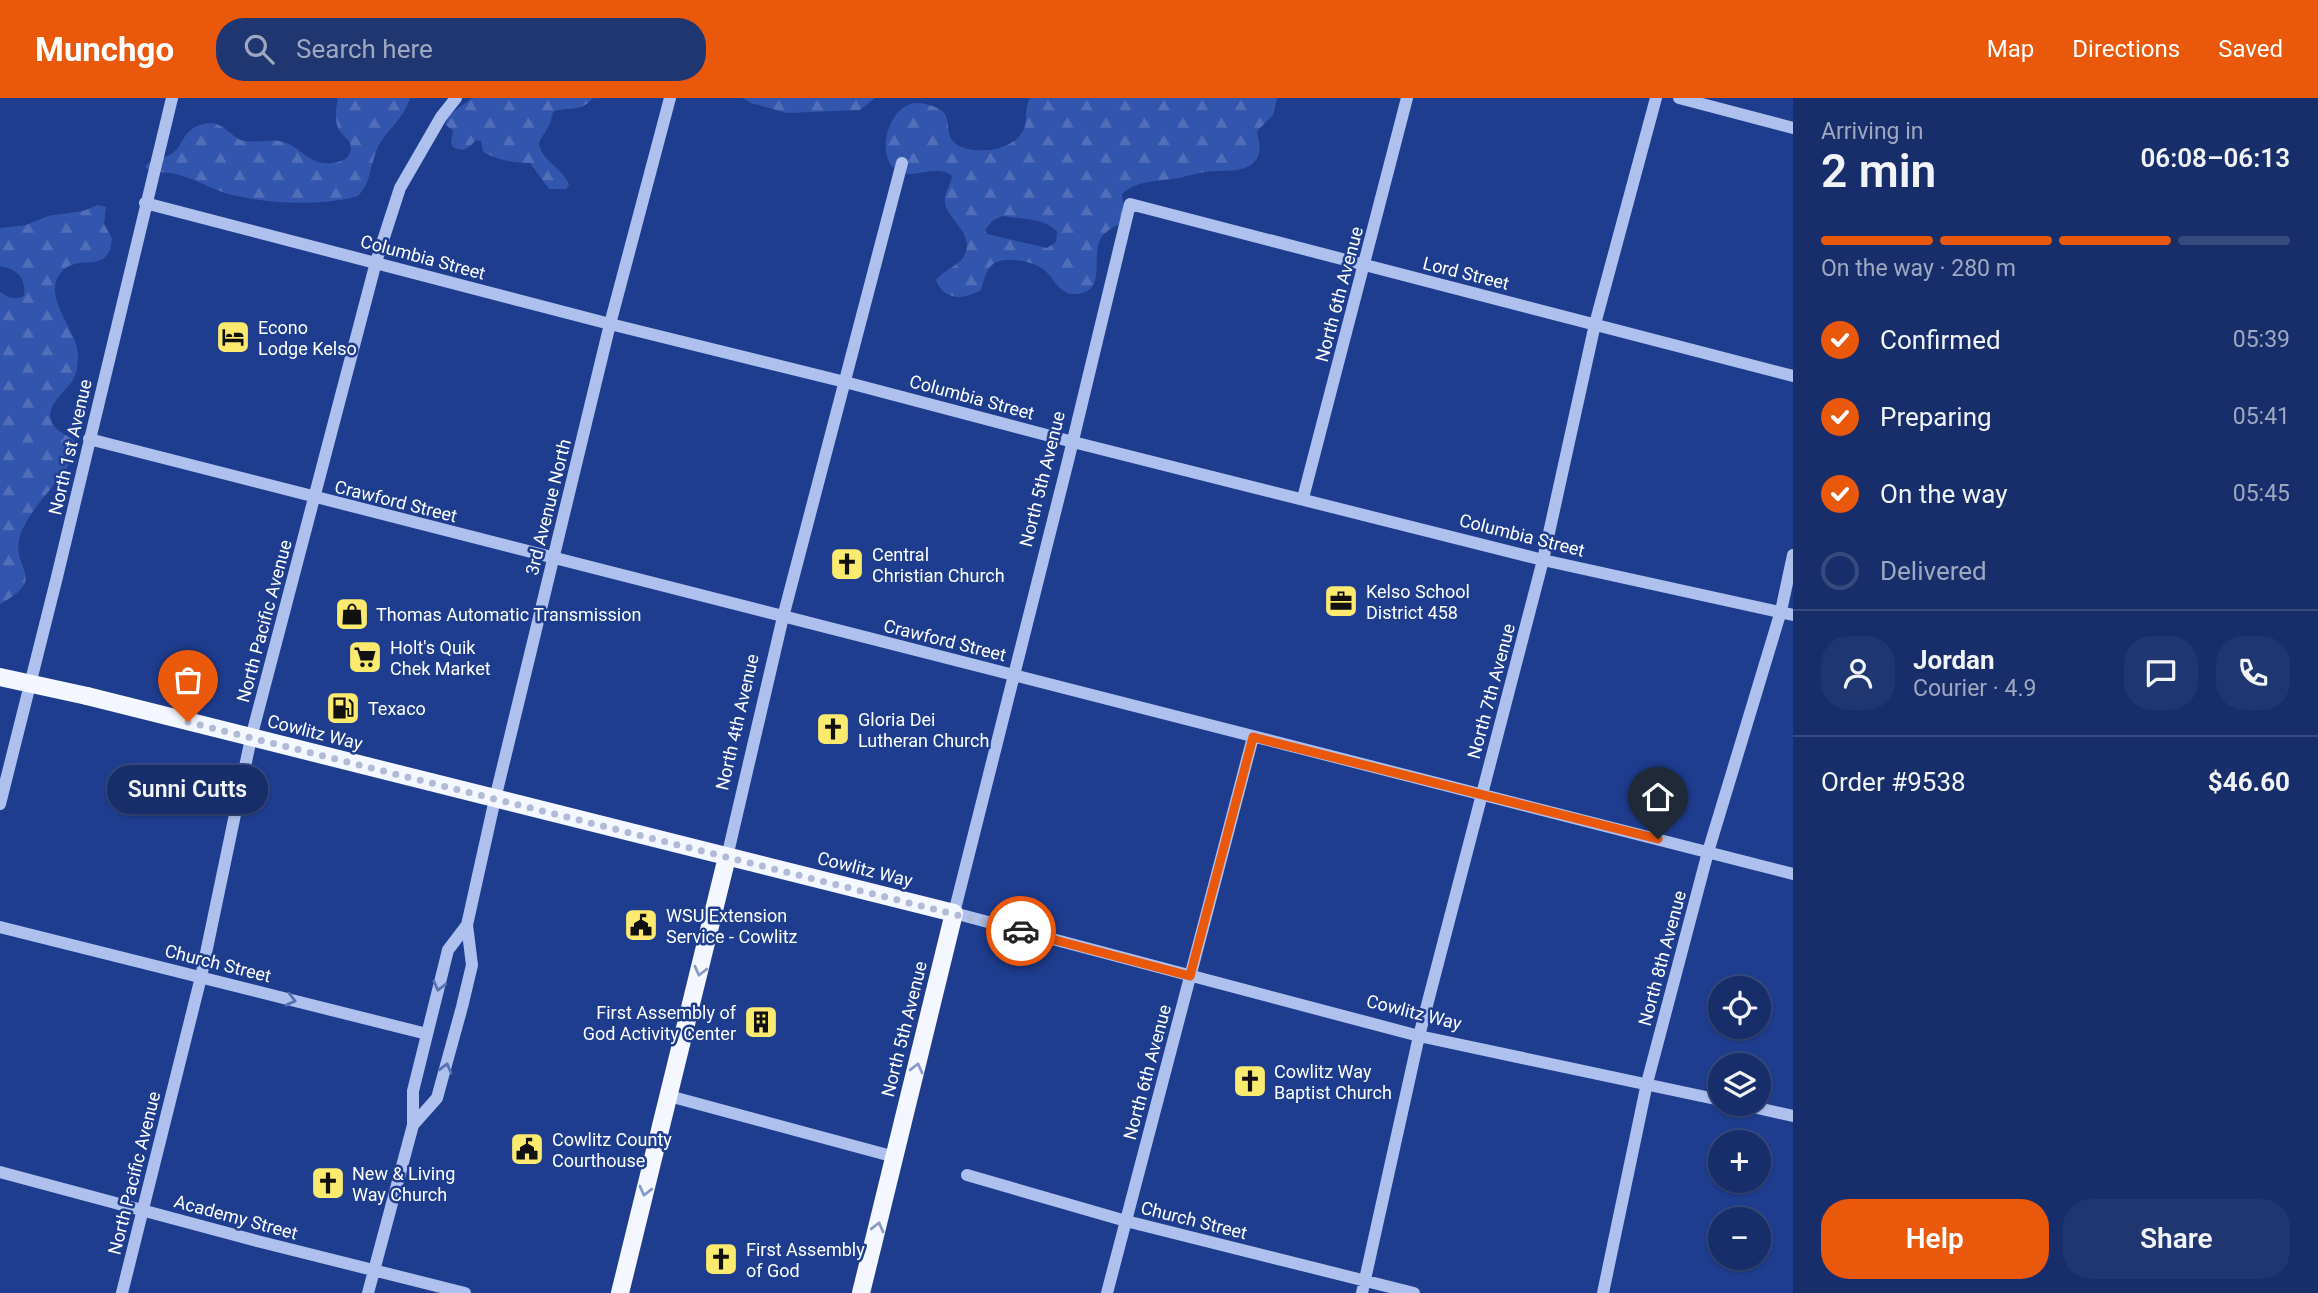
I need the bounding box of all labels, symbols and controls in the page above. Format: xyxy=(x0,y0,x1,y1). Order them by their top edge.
search box xyxy=(216,18,706,81)
text: Munchgo xyxy=(35,30,174,69)
icon: search xyxy=(240,30,278,68)
text: Search here xyxy=(296,34,433,64)
text: Map xyxy=(1987,35,2034,63)
text: Directions xyxy=(2072,35,2180,63)
text: Saved xyxy=(2218,35,2283,63)
text: Arriving in xyxy=(1821,118,1924,145)
text: 06:08–06:13 xyxy=(2140,143,2290,173)
text: 2 min xyxy=(1821,144,1936,198)
street label: North 6th Avenue xyxy=(1311,224,1367,364)
street label: Columbia Street xyxy=(358,230,488,284)
street label: Lord Street xyxy=(1421,252,1511,294)
text: On the way · 280 m xyxy=(1821,255,2016,282)
place label: Econo Lodge Kelso xyxy=(258,317,357,359)
hotel icon: Econo Lodge Kelso xyxy=(214,318,252,356)
icon: check xyxy=(1821,321,1859,359)
text: Confirmed xyxy=(1880,325,2001,355)
text: 05:39 xyxy=(2233,326,2290,353)
street label: Columbia Street xyxy=(907,370,1037,424)
street label: North 1st Avenue xyxy=(44,377,96,517)
icon: check xyxy=(1821,398,1859,436)
text: Preparing xyxy=(1880,402,1992,432)
text: 05:41 xyxy=(2233,403,2290,430)
street label: North 5th Avenue xyxy=(1015,409,1069,549)
street label: 3rd Avenue North xyxy=(521,437,575,577)
icon: check xyxy=(1821,475,1859,513)
street label: Crawford Street xyxy=(333,476,459,526)
text: On the way xyxy=(1880,479,2008,509)
text: 05:45 xyxy=(2233,480,2290,507)
street label: Columbia Street xyxy=(1457,509,1587,561)
street label: North Pacific Avenue xyxy=(232,537,296,705)
place label: Central Christian Church xyxy=(872,544,1005,586)
church icon: Central Christian Church xyxy=(828,545,866,583)
text: Delivered xyxy=(1880,556,1987,586)
place label: Kelso School District 458 xyxy=(1366,581,1470,623)
office icon: Kelso School District 458 xyxy=(1322,582,1360,620)
shop icon: Thomas Automatic Transmission xyxy=(333,595,371,633)
place label: Thomas Automatic Transmission xyxy=(376,604,641,625)
street label: Crawford Street xyxy=(882,615,1008,665)
street label: North 7th Avenue xyxy=(1463,621,1519,761)
button: person xyxy=(1821,636,1895,710)
button: chat xyxy=(2124,636,2198,710)
button: phone xyxy=(2216,636,2290,710)
place label: Holt's Quik Chek Market xyxy=(390,637,491,679)
supermarket icon: Holt's Quik Chek Market xyxy=(346,638,384,676)
text: Jordan xyxy=(1913,645,1995,675)
pin xyxy=(158,650,218,722)
street label: North 4th Avenue xyxy=(711,652,763,792)
icon: bag xyxy=(169,661,207,699)
text: Courier · 4.9 xyxy=(1913,675,2036,702)
fuel station icon: Texaco xyxy=(324,689,362,727)
place label: Texaco xyxy=(368,698,426,719)
place label: Gloria Dei Lutheran Church xyxy=(858,709,989,751)
street label: Cowlitz Way xyxy=(265,710,365,754)
church icon: Gloria Dei Lutheran Church xyxy=(814,710,852,748)
callout: Sunni Cutts xyxy=(108,764,268,813)
pin xyxy=(1628,767,1688,839)
text: Order #9538 xyxy=(1821,767,1966,797)
text: $46.60 xyxy=(2208,767,2290,797)
text: Sunni Cutts xyxy=(128,776,247,803)
icon: home xyxy=(1639,778,1677,816)
street label: Cowlitz Way xyxy=(815,847,915,891)
street label: North 8th Avenue xyxy=(1634,888,1690,1028)
courier xyxy=(986,896,1056,966)
place label: WSU Extension Service - Cowlitz xyxy=(666,905,798,947)
public building icon: WSU Extension Service - Cowlitz xyxy=(622,906,660,944)
icon: car xyxy=(1002,912,1040,950)
street label: Church Street xyxy=(163,940,273,986)
street label: North 5th Avenue xyxy=(877,959,931,1099)
one-way arrow xyxy=(694,964,708,976)
map controls xyxy=(1708,976,1771,1270)
button: locate xyxy=(1708,976,1771,1039)
one-way arrow xyxy=(433,979,447,991)
street label: Cowlitz Way xyxy=(1364,990,1464,1034)
one-way arrow xyxy=(285,992,297,1006)
place label: First Assembly of God Activity Center xyxy=(583,1002,737,1044)
street label: North 6th Avenue xyxy=(1119,1002,1175,1142)
building icon: First Assembly of God Activity Center xyxy=(742,1003,780,1041)
button: layers xyxy=(1708,1053,1771,1116)
place label: Cowlitz Way Baptist Church xyxy=(1274,1061,1392,1103)
one-way arrow xyxy=(437,1062,452,1074)
one-way arrow xyxy=(908,1062,923,1074)
church icon: Cowlitz Way Baptist Church xyxy=(1231,1062,1269,1100)
street label: North Pacific Avenue xyxy=(104,1089,164,1257)
place label: Cowlitz County Courthouse xyxy=(552,1129,672,1171)
public building icon: Cowlitz County Courthouse xyxy=(508,1130,546,1168)
button: + xyxy=(1708,1130,1771,1193)
place label: New & Living Way Church xyxy=(352,1163,455,1205)
church icon: New & Living Way Church xyxy=(309,1164,347,1202)
one-way arrow xyxy=(639,1185,653,1197)
street label: Academy Street xyxy=(172,1190,300,1244)
street label: Church Street xyxy=(1139,1197,1249,1243)
button: Help xyxy=(1821,1199,2049,1279)
button: Share xyxy=(2063,1199,2290,1279)
button: − xyxy=(1708,1207,1771,1270)
one-way arrow xyxy=(870,1221,884,1233)
place label: First Assembly of God xyxy=(746,1239,865,1281)
church icon: First Assembly of God xyxy=(702,1240,740,1278)

